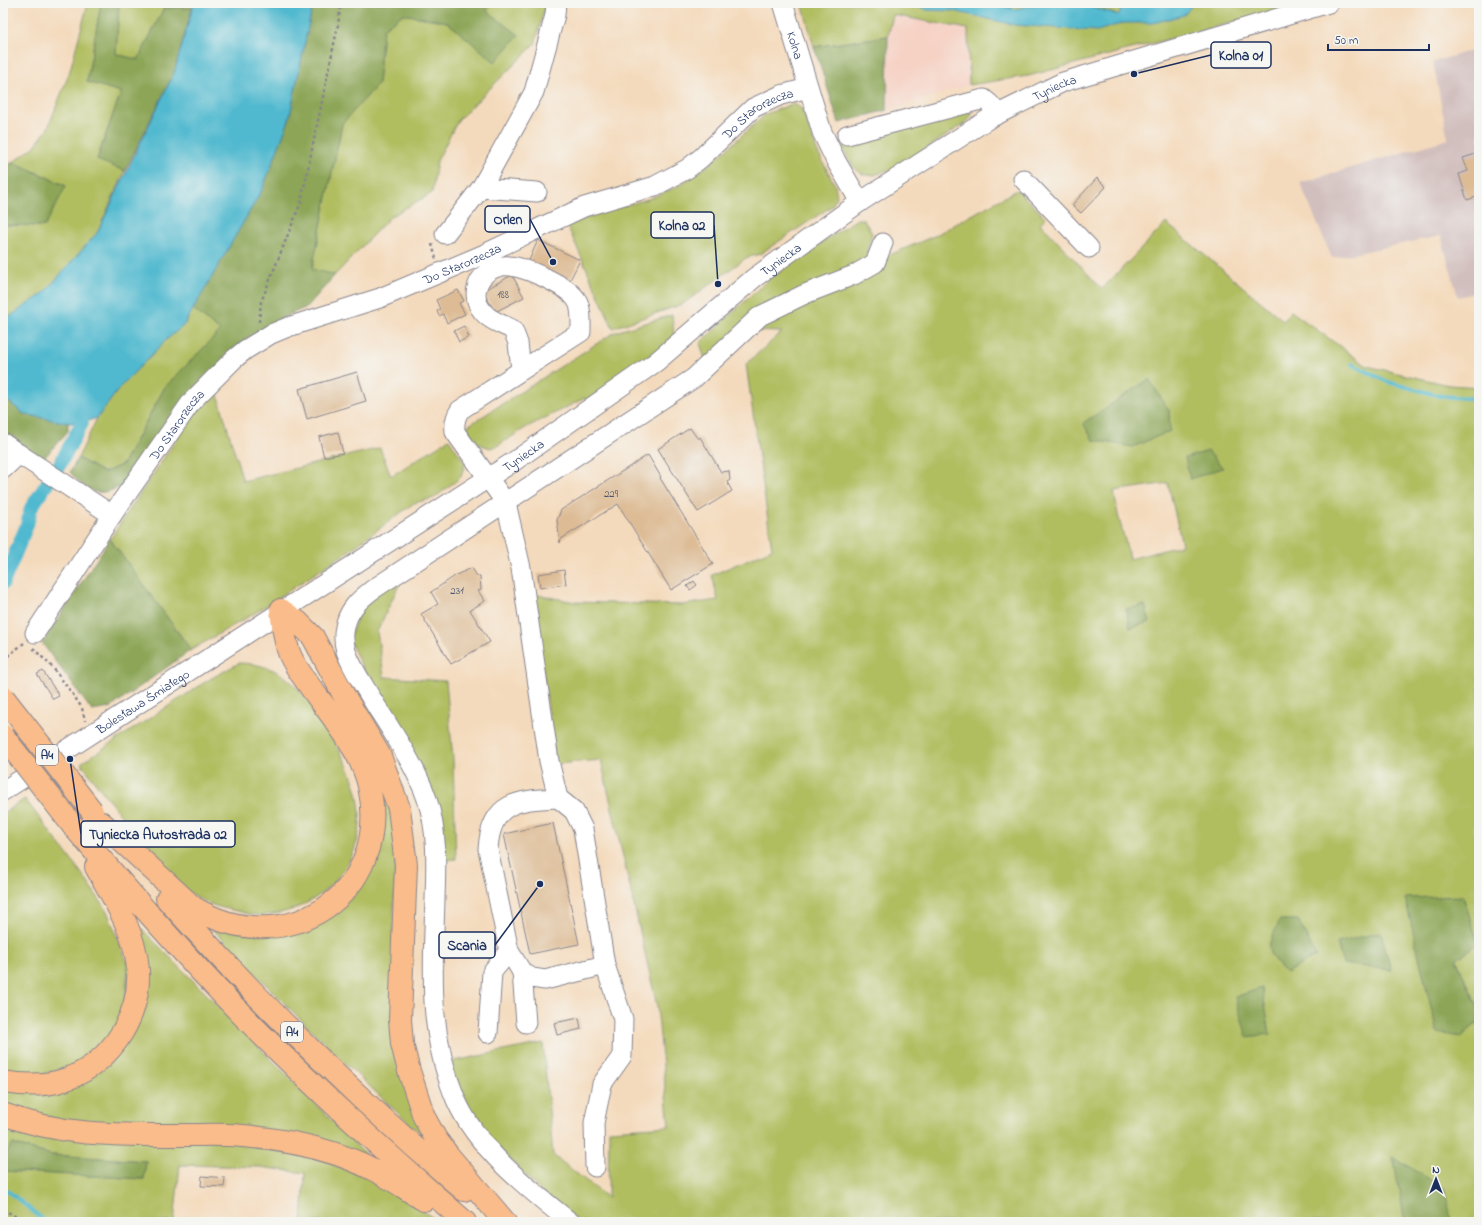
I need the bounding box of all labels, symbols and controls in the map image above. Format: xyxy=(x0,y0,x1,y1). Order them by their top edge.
scale bar xyxy=(1328,26,1429,52)
street label: Kolna xyxy=(781,29,807,62)
text: 50 m xyxy=(1334,32,1358,50)
callout: Kolna 01 xyxy=(1211,42,1271,68)
text: Kolna 01 xyxy=(1219,46,1264,67)
street label: Tyniecka xyxy=(1029,71,1079,107)
street label: Do Starorzecza xyxy=(717,84,796,145)
callout: Orlen xyxy=(485,206,530,232)
text: Orlen xyxy=(493,210,523,231)
callout: Kolna 02 xyxy=(651,212,714,238)
text: Kolna 02 xyxy=(659,216,706,237)
street label: Do Starorzecza xyxy=(419,239,505,290)
street label: Tyniecka xyxy=(757,239,806,282)
house number: 188 xyxy=(497,287,509,303)
street label: Do Starorzecza xyxy=(145,386,209,465)
street label: Tyniecka xyxy=(499,435,548,477)
house number: 229 xyxy=(604,486,619,502)
house number: 231 xyxy=(450,583,464,599)
street label: Bolesława Śmiałego xyxy=(92,665,194,740)
road number: A4 xyxy=(36,745,58,765)
callout: Tyniecka Autostrada 02 xyxy=(81,821,235,847)
text: Tyniecka Autostrada 02 xyxy=(89,825,227,848)
callout: Scania xyxy=(439,932,495,958)
text: Scania xyxy=(447,936,487,957)
road number: A4 xyxy=(281,1022,303,1042)
north arrow xyxy=(1416,1159,1456,1199)
text: N xyxy=(1432,1162,1440,1178)

